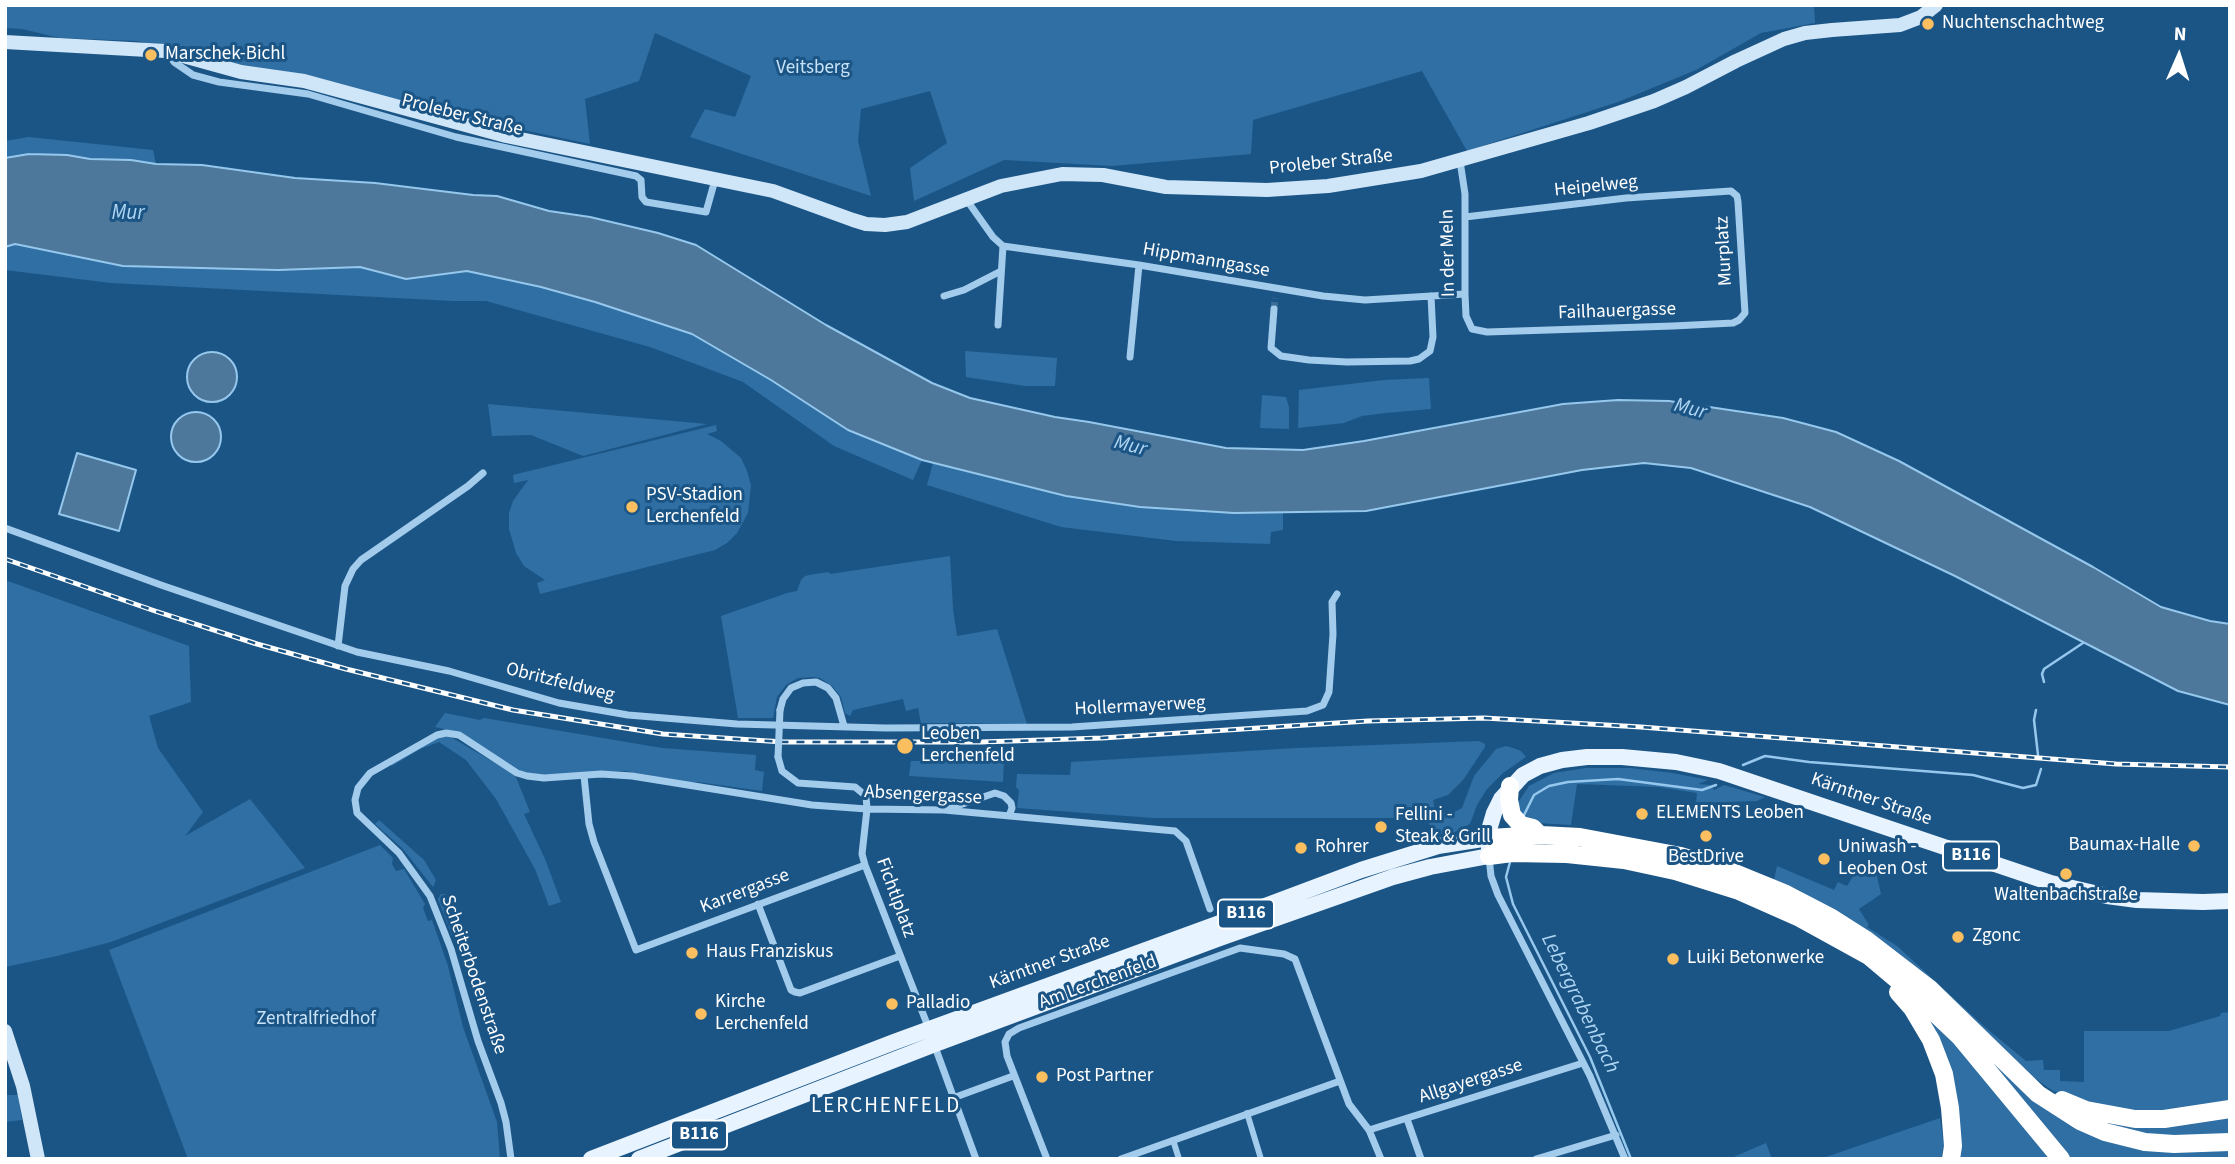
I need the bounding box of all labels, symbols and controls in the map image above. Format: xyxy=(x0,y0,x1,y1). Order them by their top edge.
place label: Nuchtenschachtweg xyxy=(1942,13,2104,35)
marker: Nuchtenschachtweg xyxy=(1920,16,1936,32)
north arrow xyxy=(2144,21,2214,91)
text: N xyxy=(2173,21,2187,48)
place label: Marschek-Bichl xyxy=(165,44,285,66)
marker: Marschek-Bichl xyxy=(143,47,159,63)
park label: Veitsberg xyxy=(776,58,850,80)
street label: Proleber Straße xyxy=(399,90,525,142)
street label: Proleber Straße xyxy=(1268,145,1394,181)
street label: Heipelweg xyxy=(1553,171,1639,203)
water label: Mur xyxy=(112,201,144,227)
street label: In der Meln xyxy=(1437,209,1461,297)
street label: Murplatz xyxy=(1712,215,1738,287)
street label: Hippmanngasse xyxy=(1141,239,1271,283)
street label: Failhauergasse xyxy=(1558,299,1676,325)
water label: Mur xyxy=(1671,394,1709,426)
water label: Mur xyxy=(1111,431,1149,463)
place label: PSV-Stadion Lerchenfeld xyxy=(646,485,743,529)
marker: PSV-Stadion Lerchenfeld xyxy=(624,499,640,515)
street label: Obritzfeldweg xyxy=(503,658,617,708)
street label: Hollermayerweg xyxy=(1074,692,1206,722)
place label: Leoben Lerchenfeld xyxy=(921,724,1015,768)
marker: Leoben Lerchenfeld xyxy=(895,736,915,756)
street label: Kärntner Straße xyxy=(1808,769,1934,831)
street label: Absengergasse xyxy=(864,782,982,810)
place label: ELEMENTS Leoben xyxy=(1656,803,1804,825)
place label: Fellini - Steak & Grill xyxy=(1395,805,1491,849)
marker: ELEMENTS Leoben xyxy=(1634,806,1650,822)
marker: Fellini - Steak & Grill xyxy=(1373,819,1389,835)
marker: BestDrive xyxy=(1698,828,1714,844)
place label: Baumax-Halle xyxy=(2068,835,2180,857)
place label: Rohrer xyxy=(1315,837,1369,859)
place label: Uniwash - Leoben Ost xyxy=(1838,837,1927,881)
marker: Baumax-Halle xyxy=(2186,838,2202,854)
marker: Rohrer xyxy=(1293,840,1309,856)
road number: B116 xyxy=(1943,842,1999,870)
place label: BestDrive xyxy=(1668,847,1744,869)
marker: Uniwash - Leoben Ost xyxy=(1816,851,1832,867)
street label: Fichtlplatz xyxy=(870,855,920,941)
street label: Karrergasse xyxy=(697,865,793,919)
marker: Waltenbachstraße xyxy=(2058,866,2074,882)
place label: Waltenbachstraße xyxy=(1994,885,2138,907)
street label: Scheiterbodenstraße xyxy=(435,892,511,1058)
road number: B116 xyxy=(1218,900,1274,929)
place label: Zgonc xyxy=(1972,926,2021,948)
marker: Zgonc xyxy=(1950,929,1966,945)
water label: Lebergrabenbach xyxy=(1534,930,1624,1078)
street label: Kärntner Straße xyxy=(987,931,1113,995)
place label: Haus Franziskus xyxy=(706,942,833,964)
marker: Haus Franziskus xyxy=(684,945,700,961)
place label: Luiki Betonwerke xyxy=(1687,948,1824,970)
street label: Am Lerchenfeld xyxy=(1036,951,1160,1015)
marker: Luiki Betonwerke xyxy=(1665,951,1681,967)
place label: Kirche Lerchenfeld xyxy=(715,992,809,1036)
place label: Palladio xyxy=(906,993,970,1015)
marker: Palladio xyxy=(884,996,900,1012)
marker: Kirche Lerchenfeld xyxy=(693,1006,709,1022)
park label: Zentralfriedhof xyxy=(256,1009,376,1031)
street label: Allgayergasse xyxy=(1416,1055,1526,1109)
place label: Post Partner xyxy=(1056,1066,1153,1088)
marker: Post Partner xyxy=(1034,1069,1050,1085)
district label: LERCHENFELD xyxy=(812,1094,960,1120)
road number: B116 xyxy=(671,1120,727,1150)

